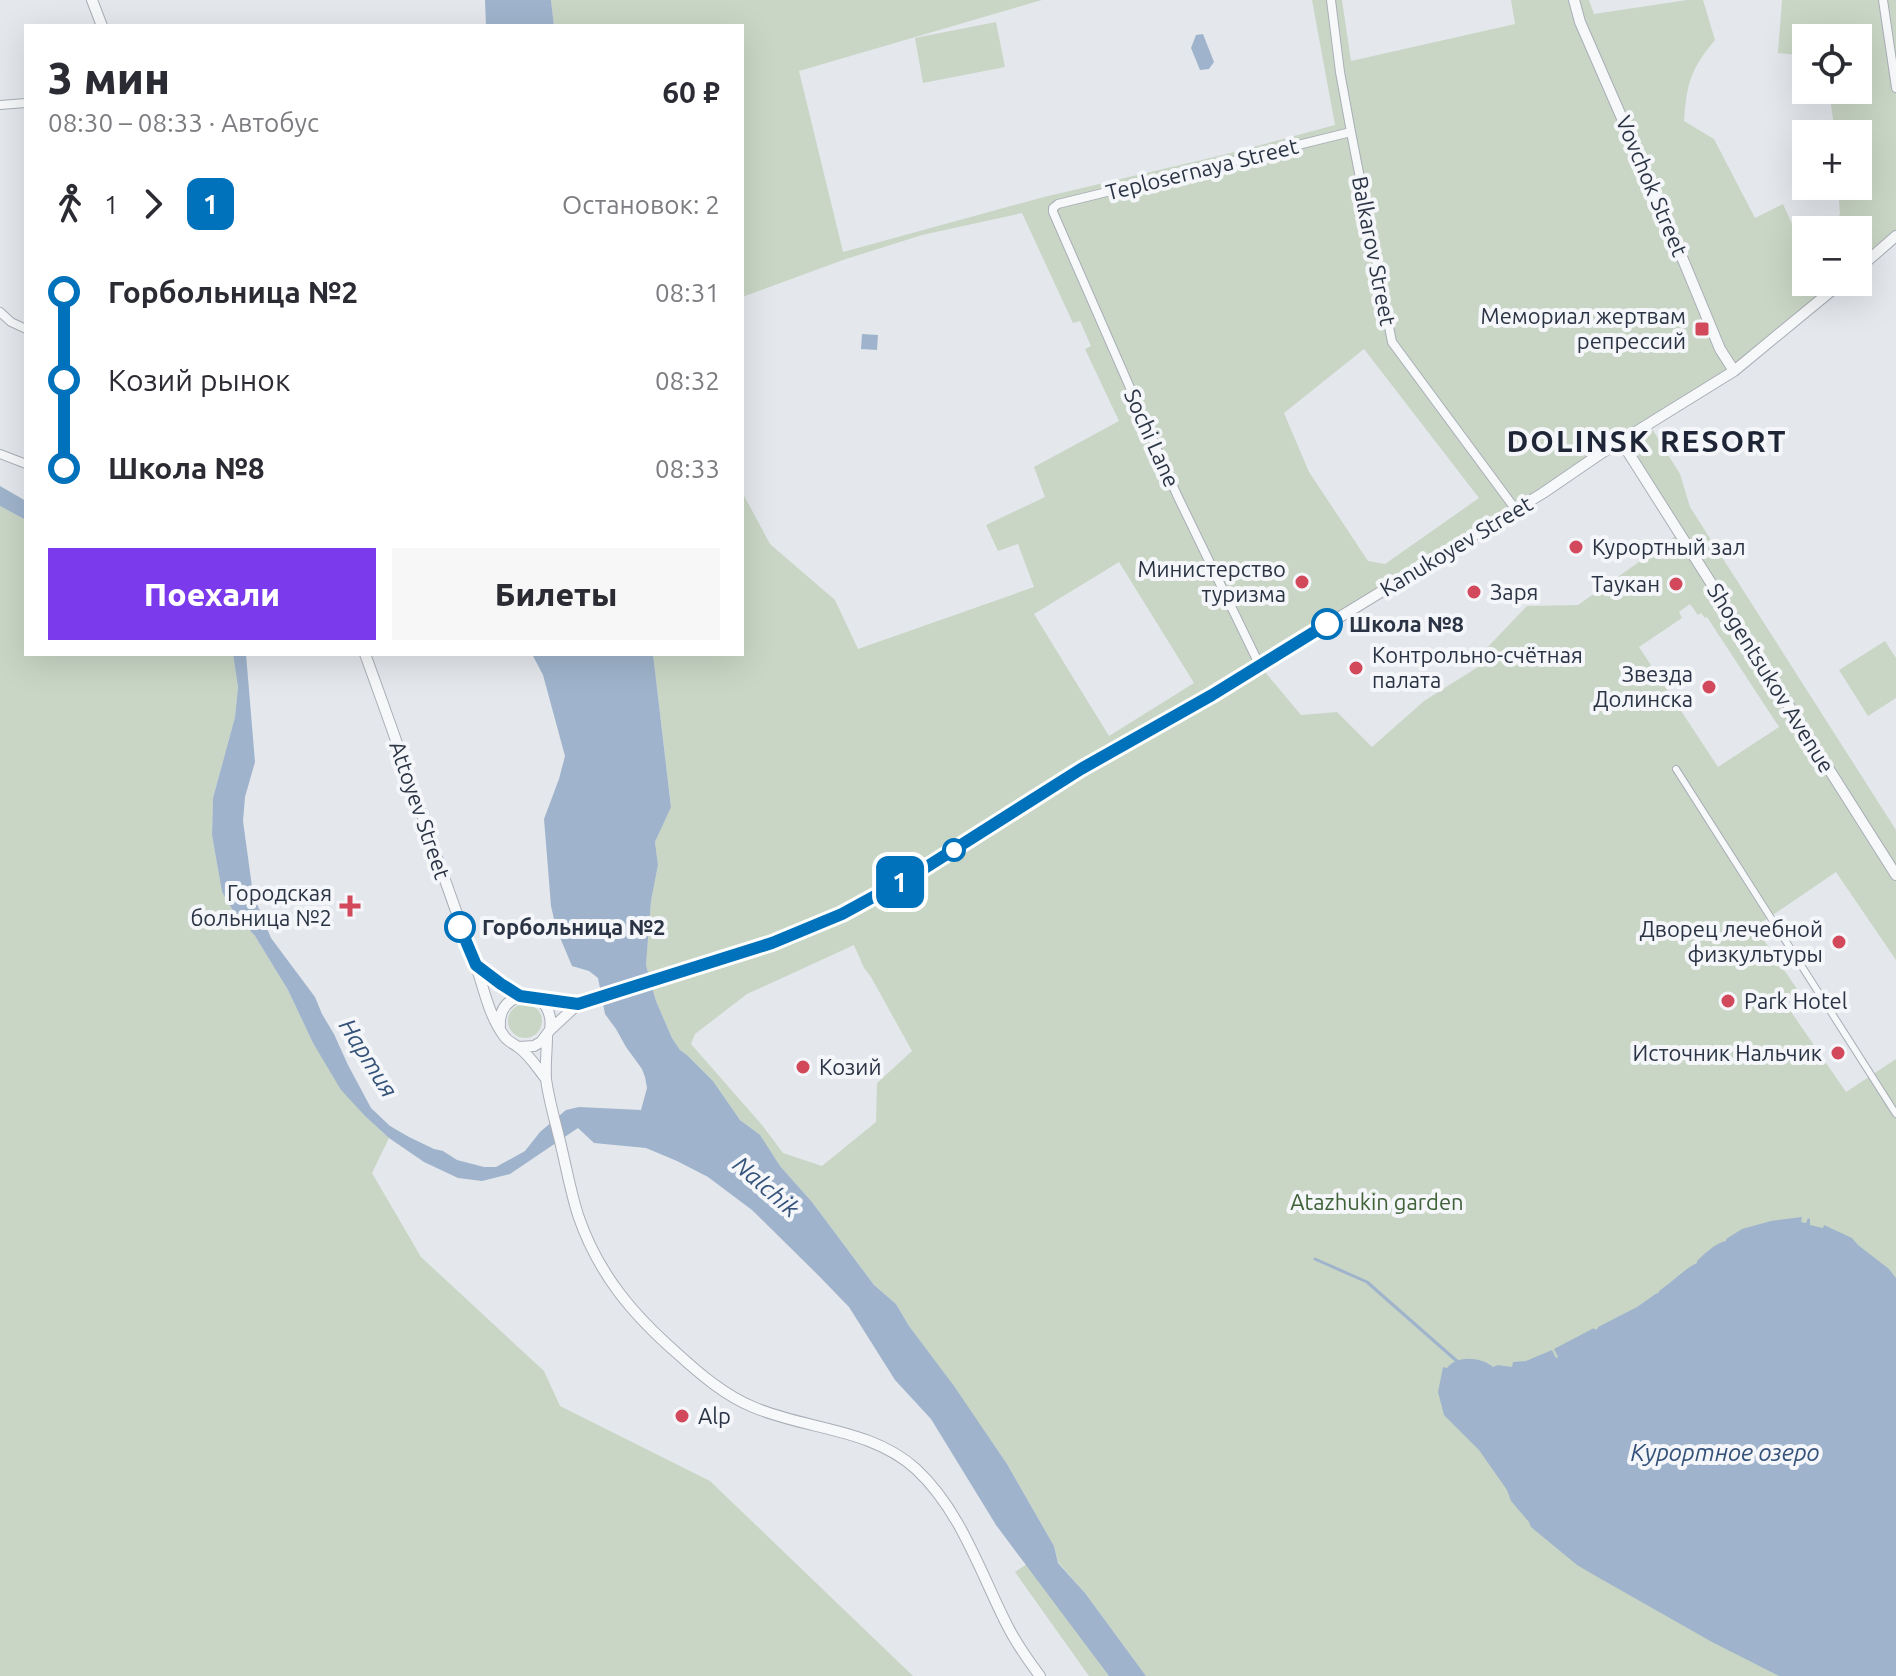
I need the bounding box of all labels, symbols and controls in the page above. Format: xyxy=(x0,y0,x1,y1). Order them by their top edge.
map controls xyxy=(1792,24,1872,296)
button: locate xyxy=(1792,24,1872,104)
text: 3 мин xyxy=(48,53,170,102)
text: 60 ₽ xyxy=(662,75,720,109)
text: 08:30 – 08:33 · Автобус xyxy=(48,108,319,137)
street label: Vovchok Street xyxy=(1612,112,1693,260)
button: + xyxy=(1792,120,1872,200)
street label: Teplosernaya Street xyxy=(1103,132,1301,204)
street label: Balkarov Street xyxy=(1348,174,1401,328)
icon: walk xyxy=(48,182,92,226)
icon: forward xyxy=(131,182,175,226)
text: 1 xyxy=(203,188,218,219)
text: 1 xyxy=(104,190,119,219)
text: Остановок: 2 xyxy=(562,190,720,219)
button: − xyxy=(1792,216,1872,296)
text: Горбольница №2 xyxy=(108,275,358,309)
text: 08:31 xyxy=(655,278,720,307)
place label: Мемориал жертвам репрессий xyxy=(1481,303,1686,353)
marker: Мемориал жертвам репрессий xyxy=(1693,320,1711,338)
text: Козий рынок xyxy=(108,363,290,397)
text: 08:32 xyxy=(655,366,720,395)
street label: Sochi Lane xyxy=(1120,385,1185,491)
district label: DOLINSK RESORT xyxy=(1506,424,1788,458)
text: Школа №8 xyxy=(108,451,265,485)
text: 08:33 xyxy=(655,454,720,483)
street label: Kanukoyev Street xyxy=(1375,490,1537,601)
place label: Курортный зал xyxy=(1592,534,1746,559)
marker: Курортный зал xyxy=(1567,538,1585,556)
button: Поехали xyxy=(48,548,376,640)
button: Билеты xyxy=(392,548,720,640)
place label: Министерство туризма xyxy=(1137,556,1286,606)
place label: Таукан xyxy=(1591,571,1660,596)
marker: Министерство туризма xyxy=(1293,573,1311,591)
marker: Таукан xyxy=(1667,575,1685,593)
street label: Shogentsukov Avenue xyxy=(1703,578,1840,777)
place label: Заря xyxy=(1490,579,1538,604)
marker: Заря xyxy=(1465,583,1483,601)
marker: Школа №8 xyxy=(1312,609,1342,639)
place label: Школа №8 xyxy=(1349,611,1464,636)
place label: Контрольно-счётная палата xyxy=(1372,642,1583,692)
marker: Контрольно-счётная палата xyxy=(1347,659,1365,677)
place label: Звезда Долинска xyxy=(1593,661,1693,711)
marker: Звезда Долинска xyxy=(1700,678,1718,696)
street label: Attoyev Street xyxy=(385,738,456,882)
unlabelled marker xyxy=(943,839,965,861)
line badge: 1 xyxy=(874,856,926,908)
text: 1 xyxy=(892,866,908,897)
place label: Городская больница №2 xyxy=(190,880,332,930)
marker: Городская больница №2 xyxy=(339,895,361,917)
marker: Горбольница №2 xyxy=(445,912,475,942)
place label: Горбольница №2 xyxy=(482,914,666,939)
place label: Дворец лечебной физкультуры xyxy=(1640,916,1823,966)
marker: Дворец лечебной физкультуры xyxy=(1830,933,1848,951)
place label: Park Hotel xyxy=(1744,988,1848,1013)
marker: Park Hotel xyxy=(1719,992,1737,1010)
water label: Нартия xyxy=(334,1014,403,1102)
place label: Источник Нальчик xyxy=(1633,1040,1822,1065)
marker: Источник Нальчик xyxy=(1829,1044,1847,1062)
place label: Козий xyxy=(819,1054,881,1079)
marker: Козий xyxy=(794,1058,812,1076)
water label: Nalchik xyxy=(728,1151,805,1223)
park label: Atazhukin garden xyxy=(1290,1189,1464,1214)
place label: Alp xyxy=(698,1403,731,1428)
marker: Alp xyxy=(673,1407,691,1425)
water label: Курортное озеро xyxy=(1630,1439,1820,1466)

